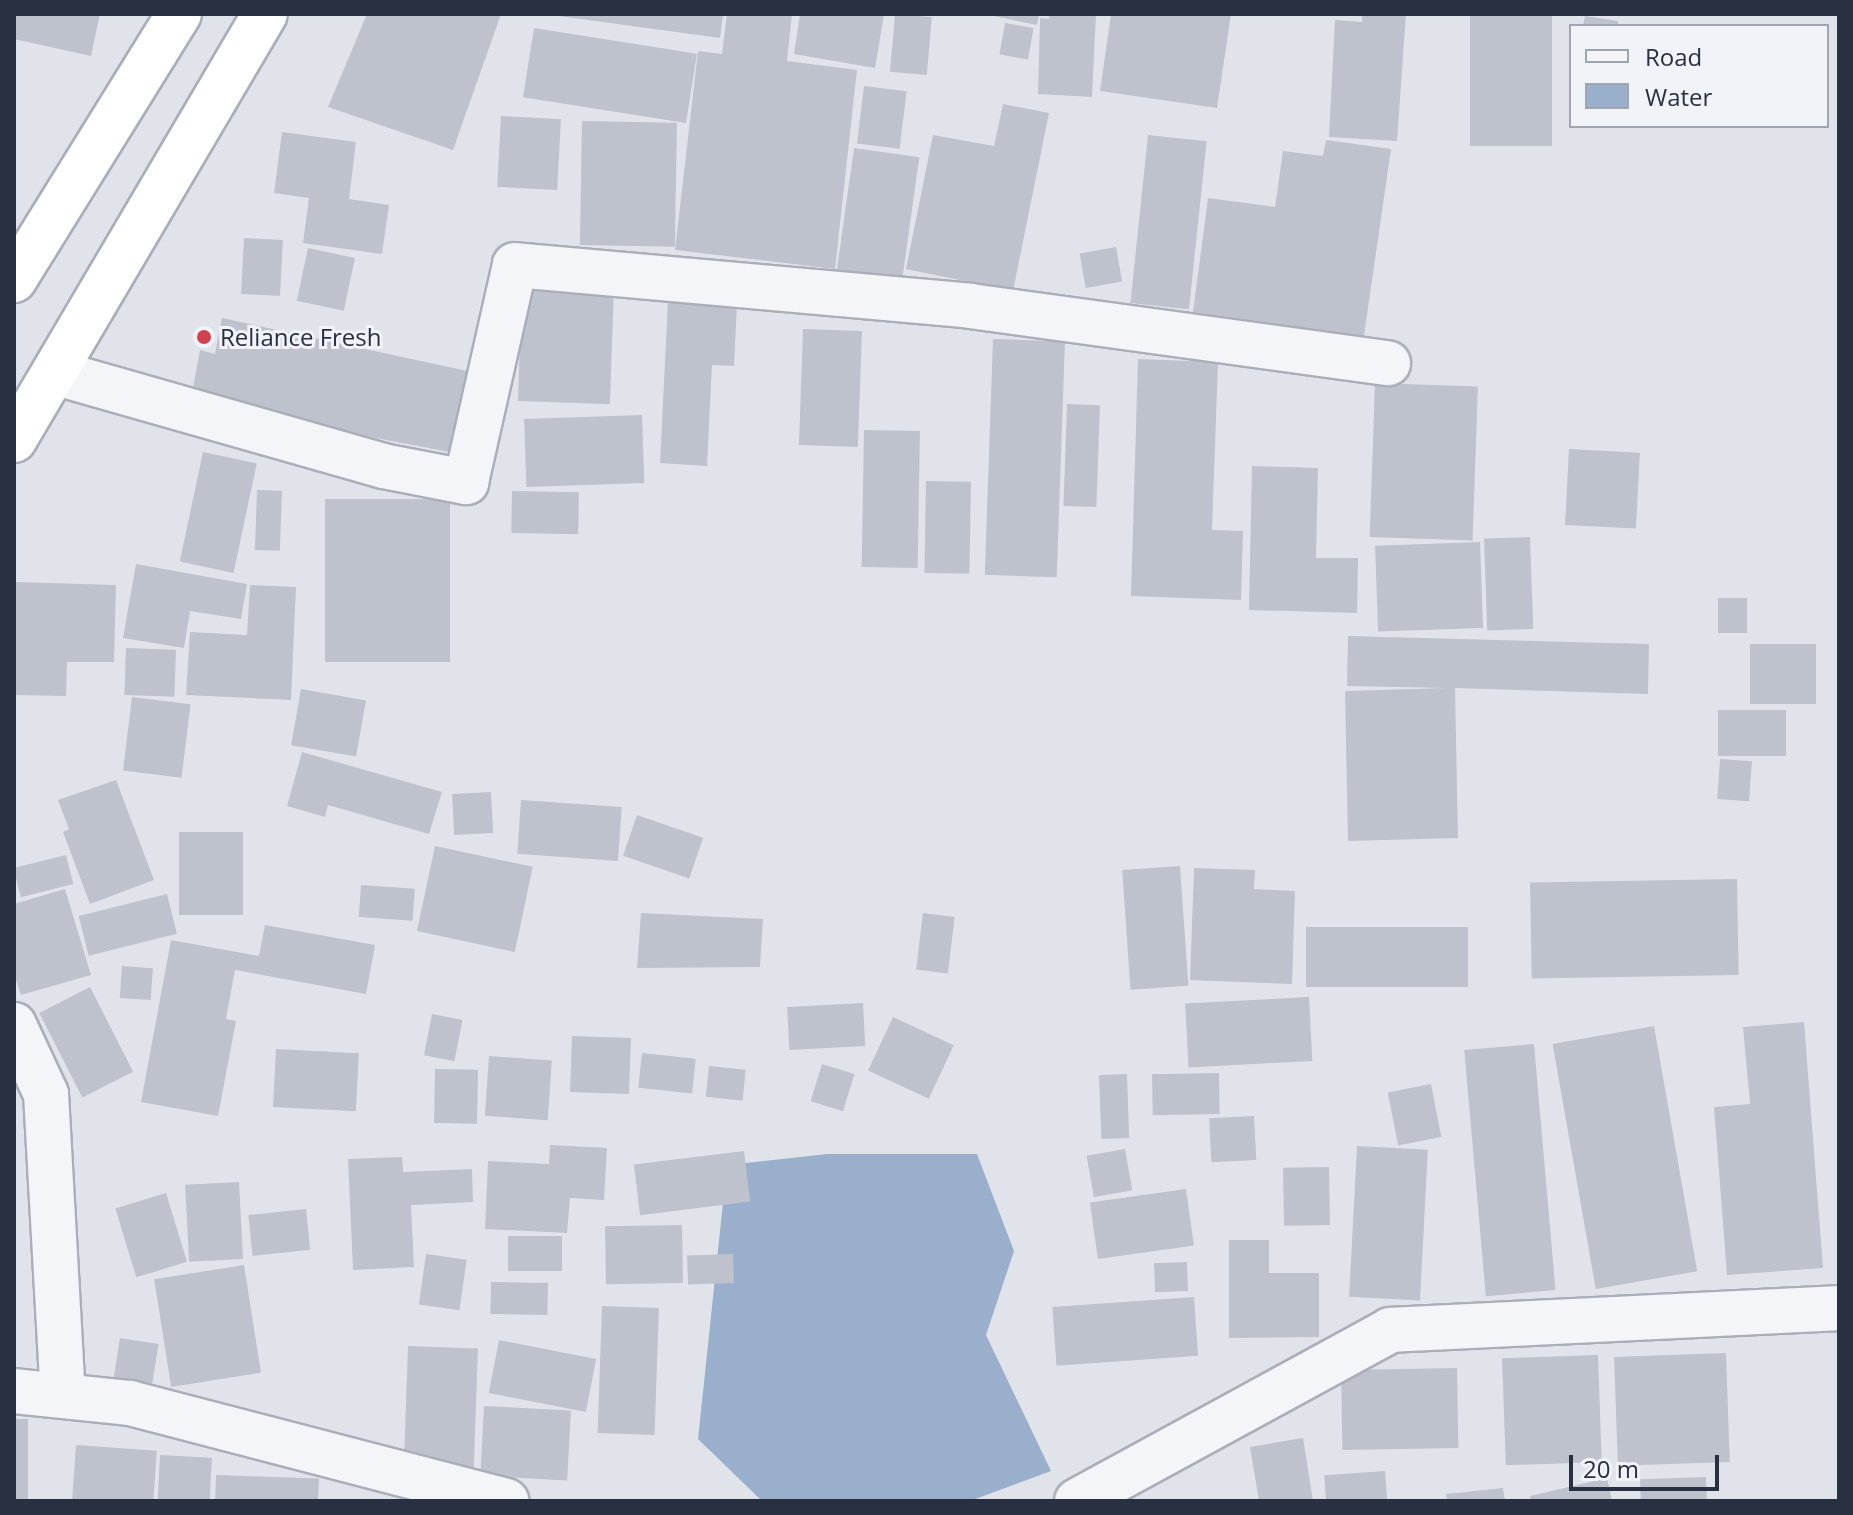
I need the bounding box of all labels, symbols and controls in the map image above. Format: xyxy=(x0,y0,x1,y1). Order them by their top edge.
legend xyxy=(1569,24,1829,128)
text: Road xyxy=(1645,40,1702,73)
text: Water xyxy=(1645,80,1712,113)
place label: Reliance Fresh xyxy=(220,323,381,351)
marker: Reliance Fresh xyxy=(195,328,213,346)
scale bar xyxy=(1573,1439,1723,1489)
text: 20 m xyxy=(1583,1452,1639,1485)

